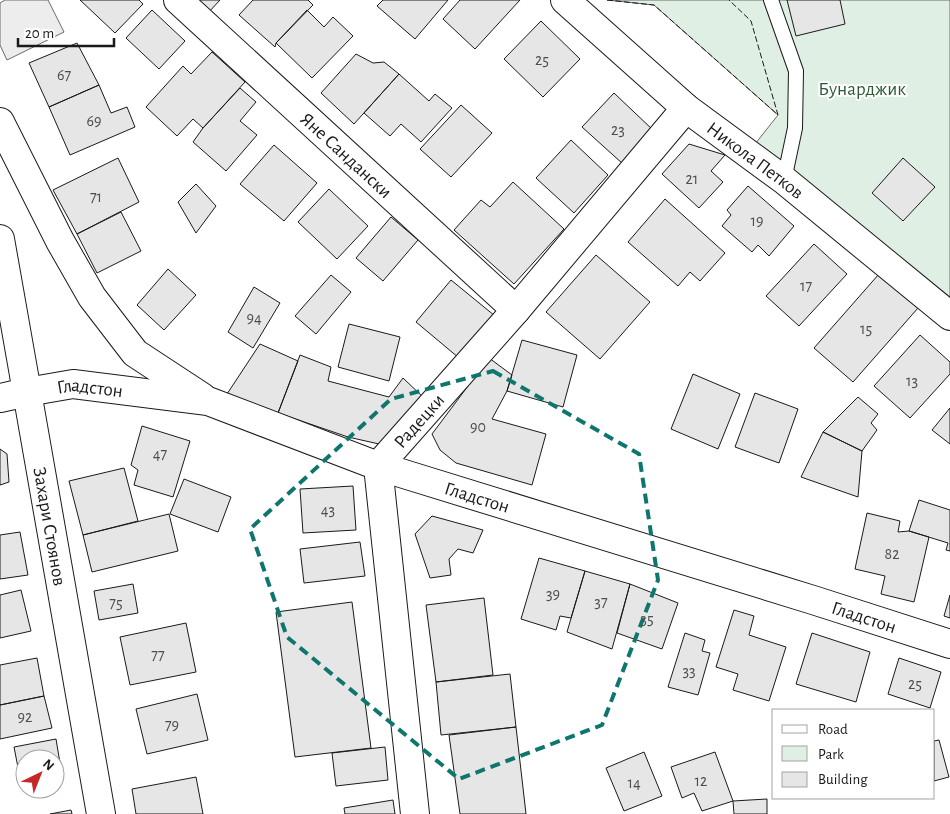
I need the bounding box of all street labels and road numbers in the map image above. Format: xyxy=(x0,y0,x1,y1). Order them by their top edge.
street label: Яне Сандански xyxy=(296,109,395,202)
street label: Никола Петков xyxy=(703,119,807,203)
street label: Гладстон xyxy=(55,376,124,401)
street label: Радецки xyxy=(391,390,448,452)
street label: Захари Стоянов xyxy=(29,466,69,588)
street label: Гладстон xyxy=(442,479,512,517)
street label: Гладстон xyxy=(829,599,898,637)

